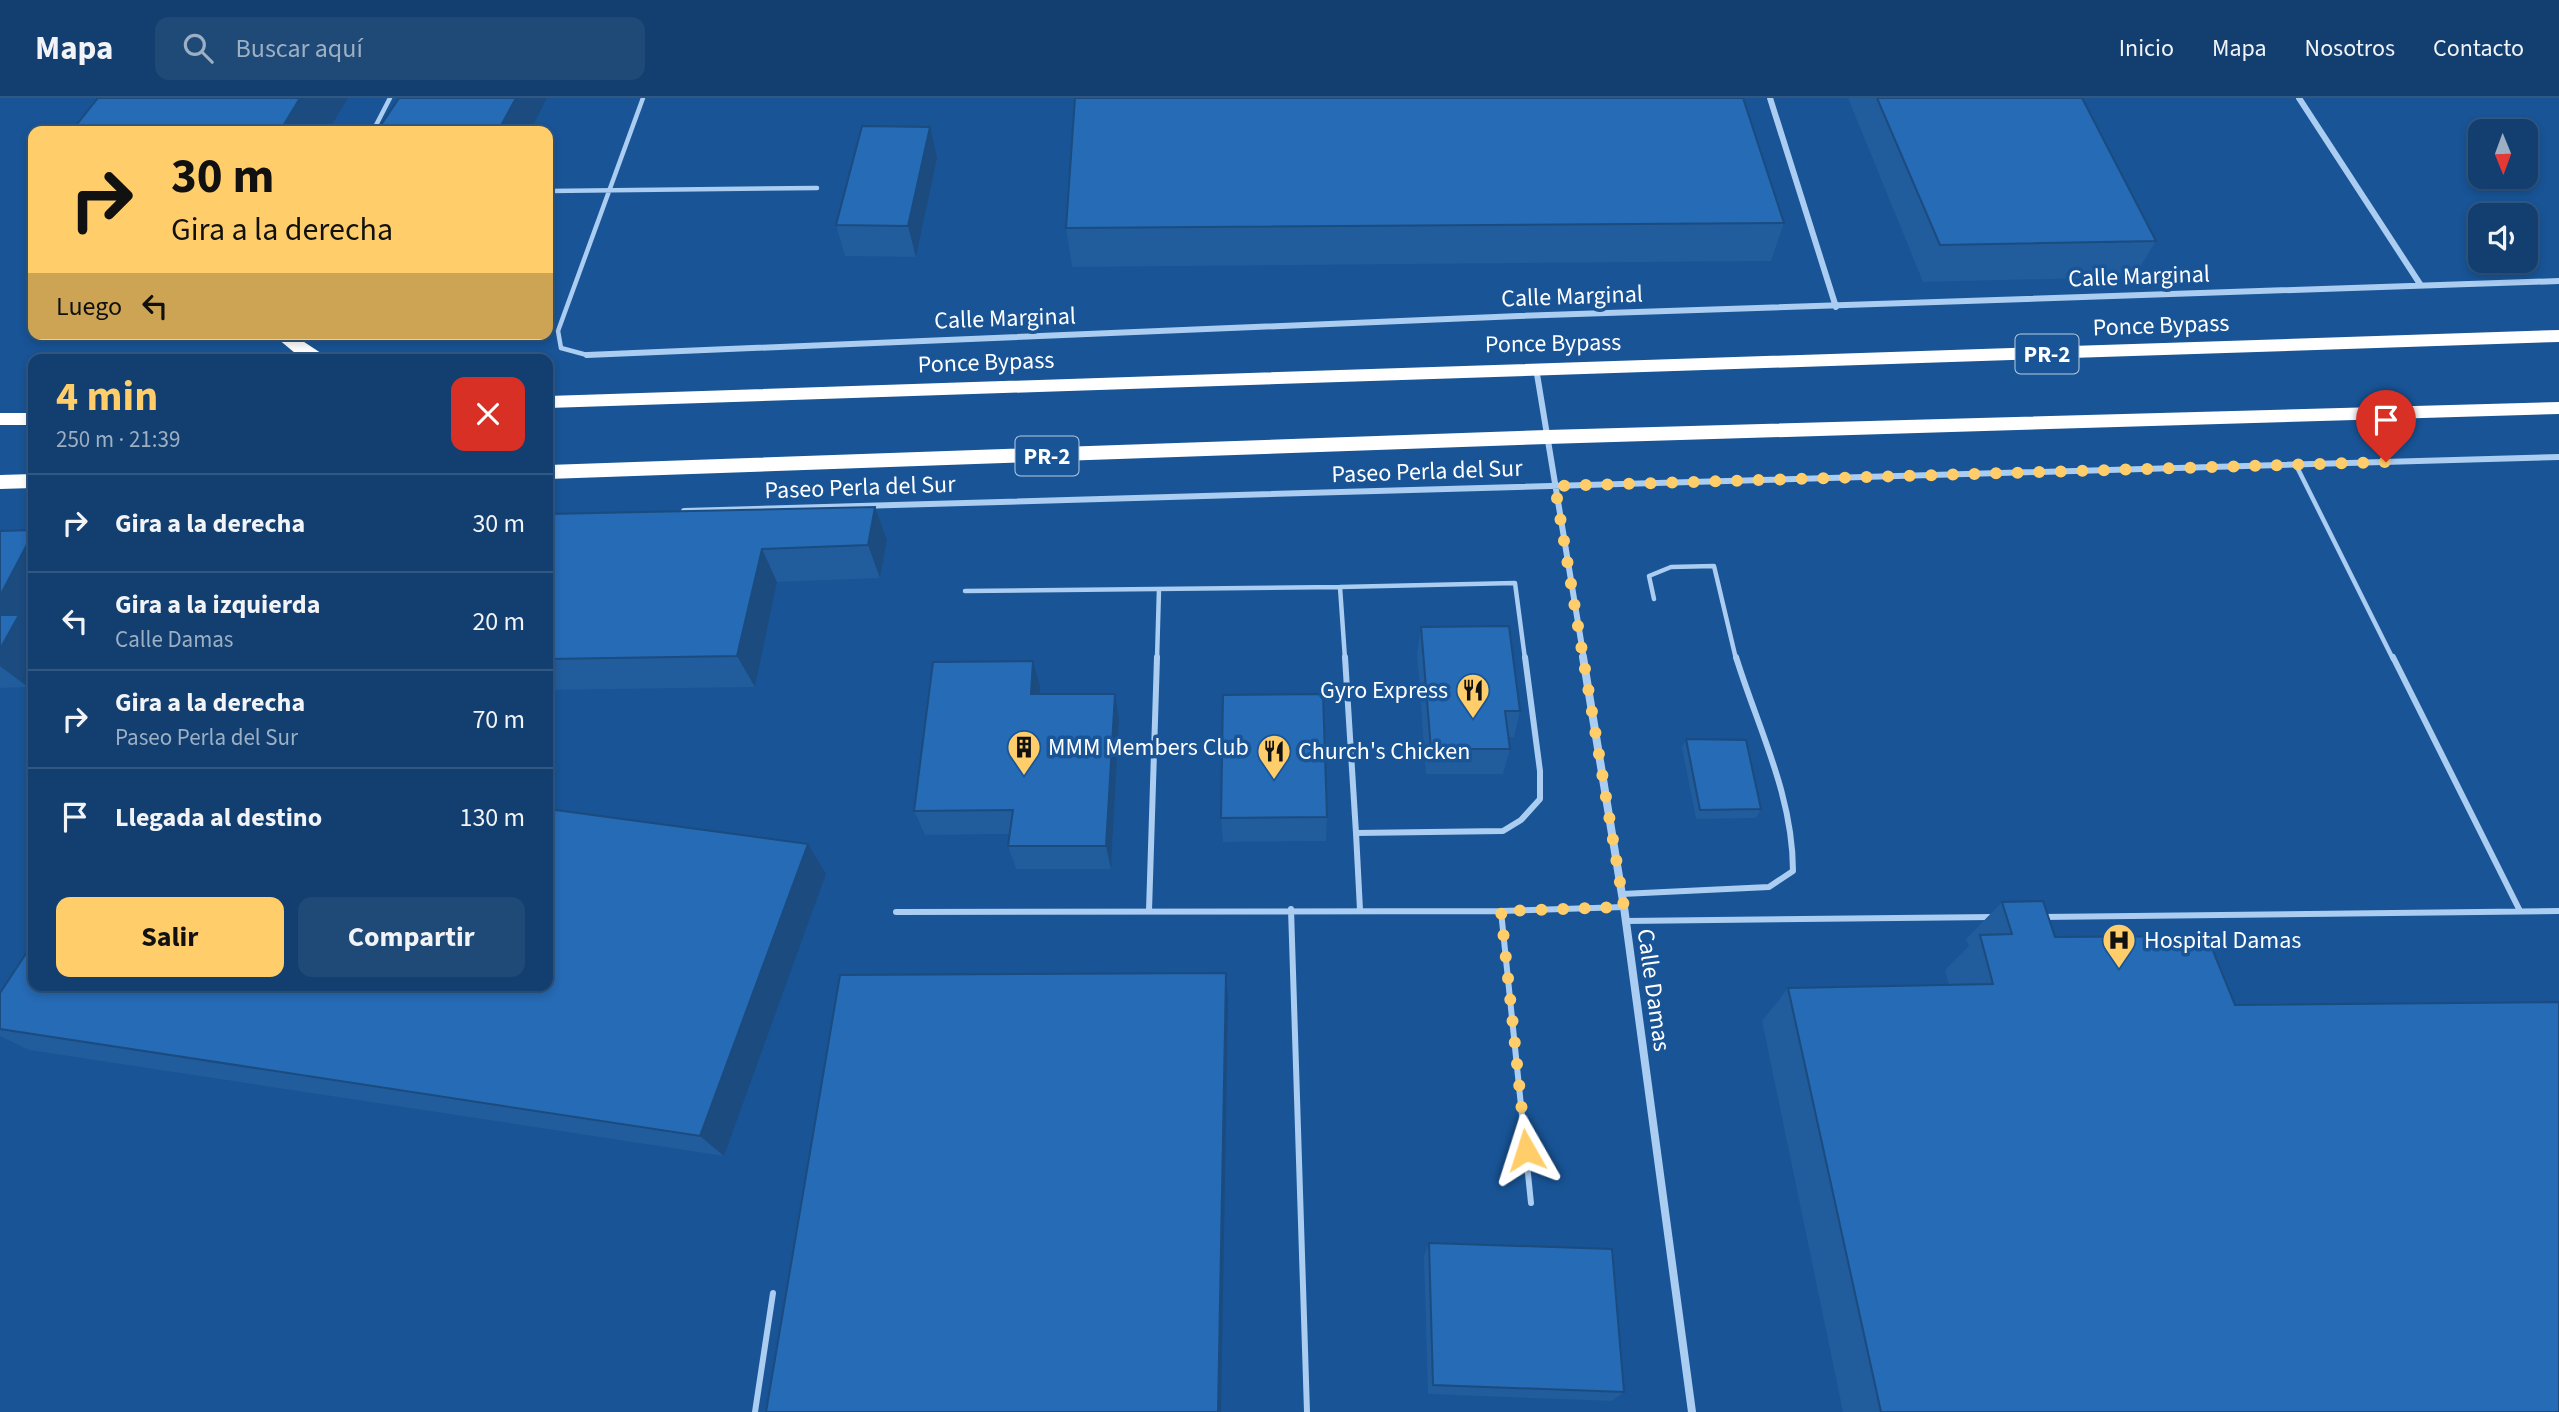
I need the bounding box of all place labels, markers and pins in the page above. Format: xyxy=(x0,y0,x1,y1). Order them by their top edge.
pin xyxy=(2356,390,2416,462)
restaurant icon: Gyro Express xyxy=(1454,671,1492,720)
place label: Gyro Express xyxy=(1320,673,1448,708)
building icon: MMM Members Club xyxy=(1005,728,1043,777)
place label: MMM Members Club xyxy=(1048,730,1249,765)
restaurant icon: Church's Chicken xyxy=(1255,732,1293,781)
place label: Church's Chicken xyxy=(1298,734,1470,769)
hospital icon: Hospital Damas xyxy=(2100,921,2138,970)
place label: Hospital Damas xyxy=(2144,923,2301,958)

